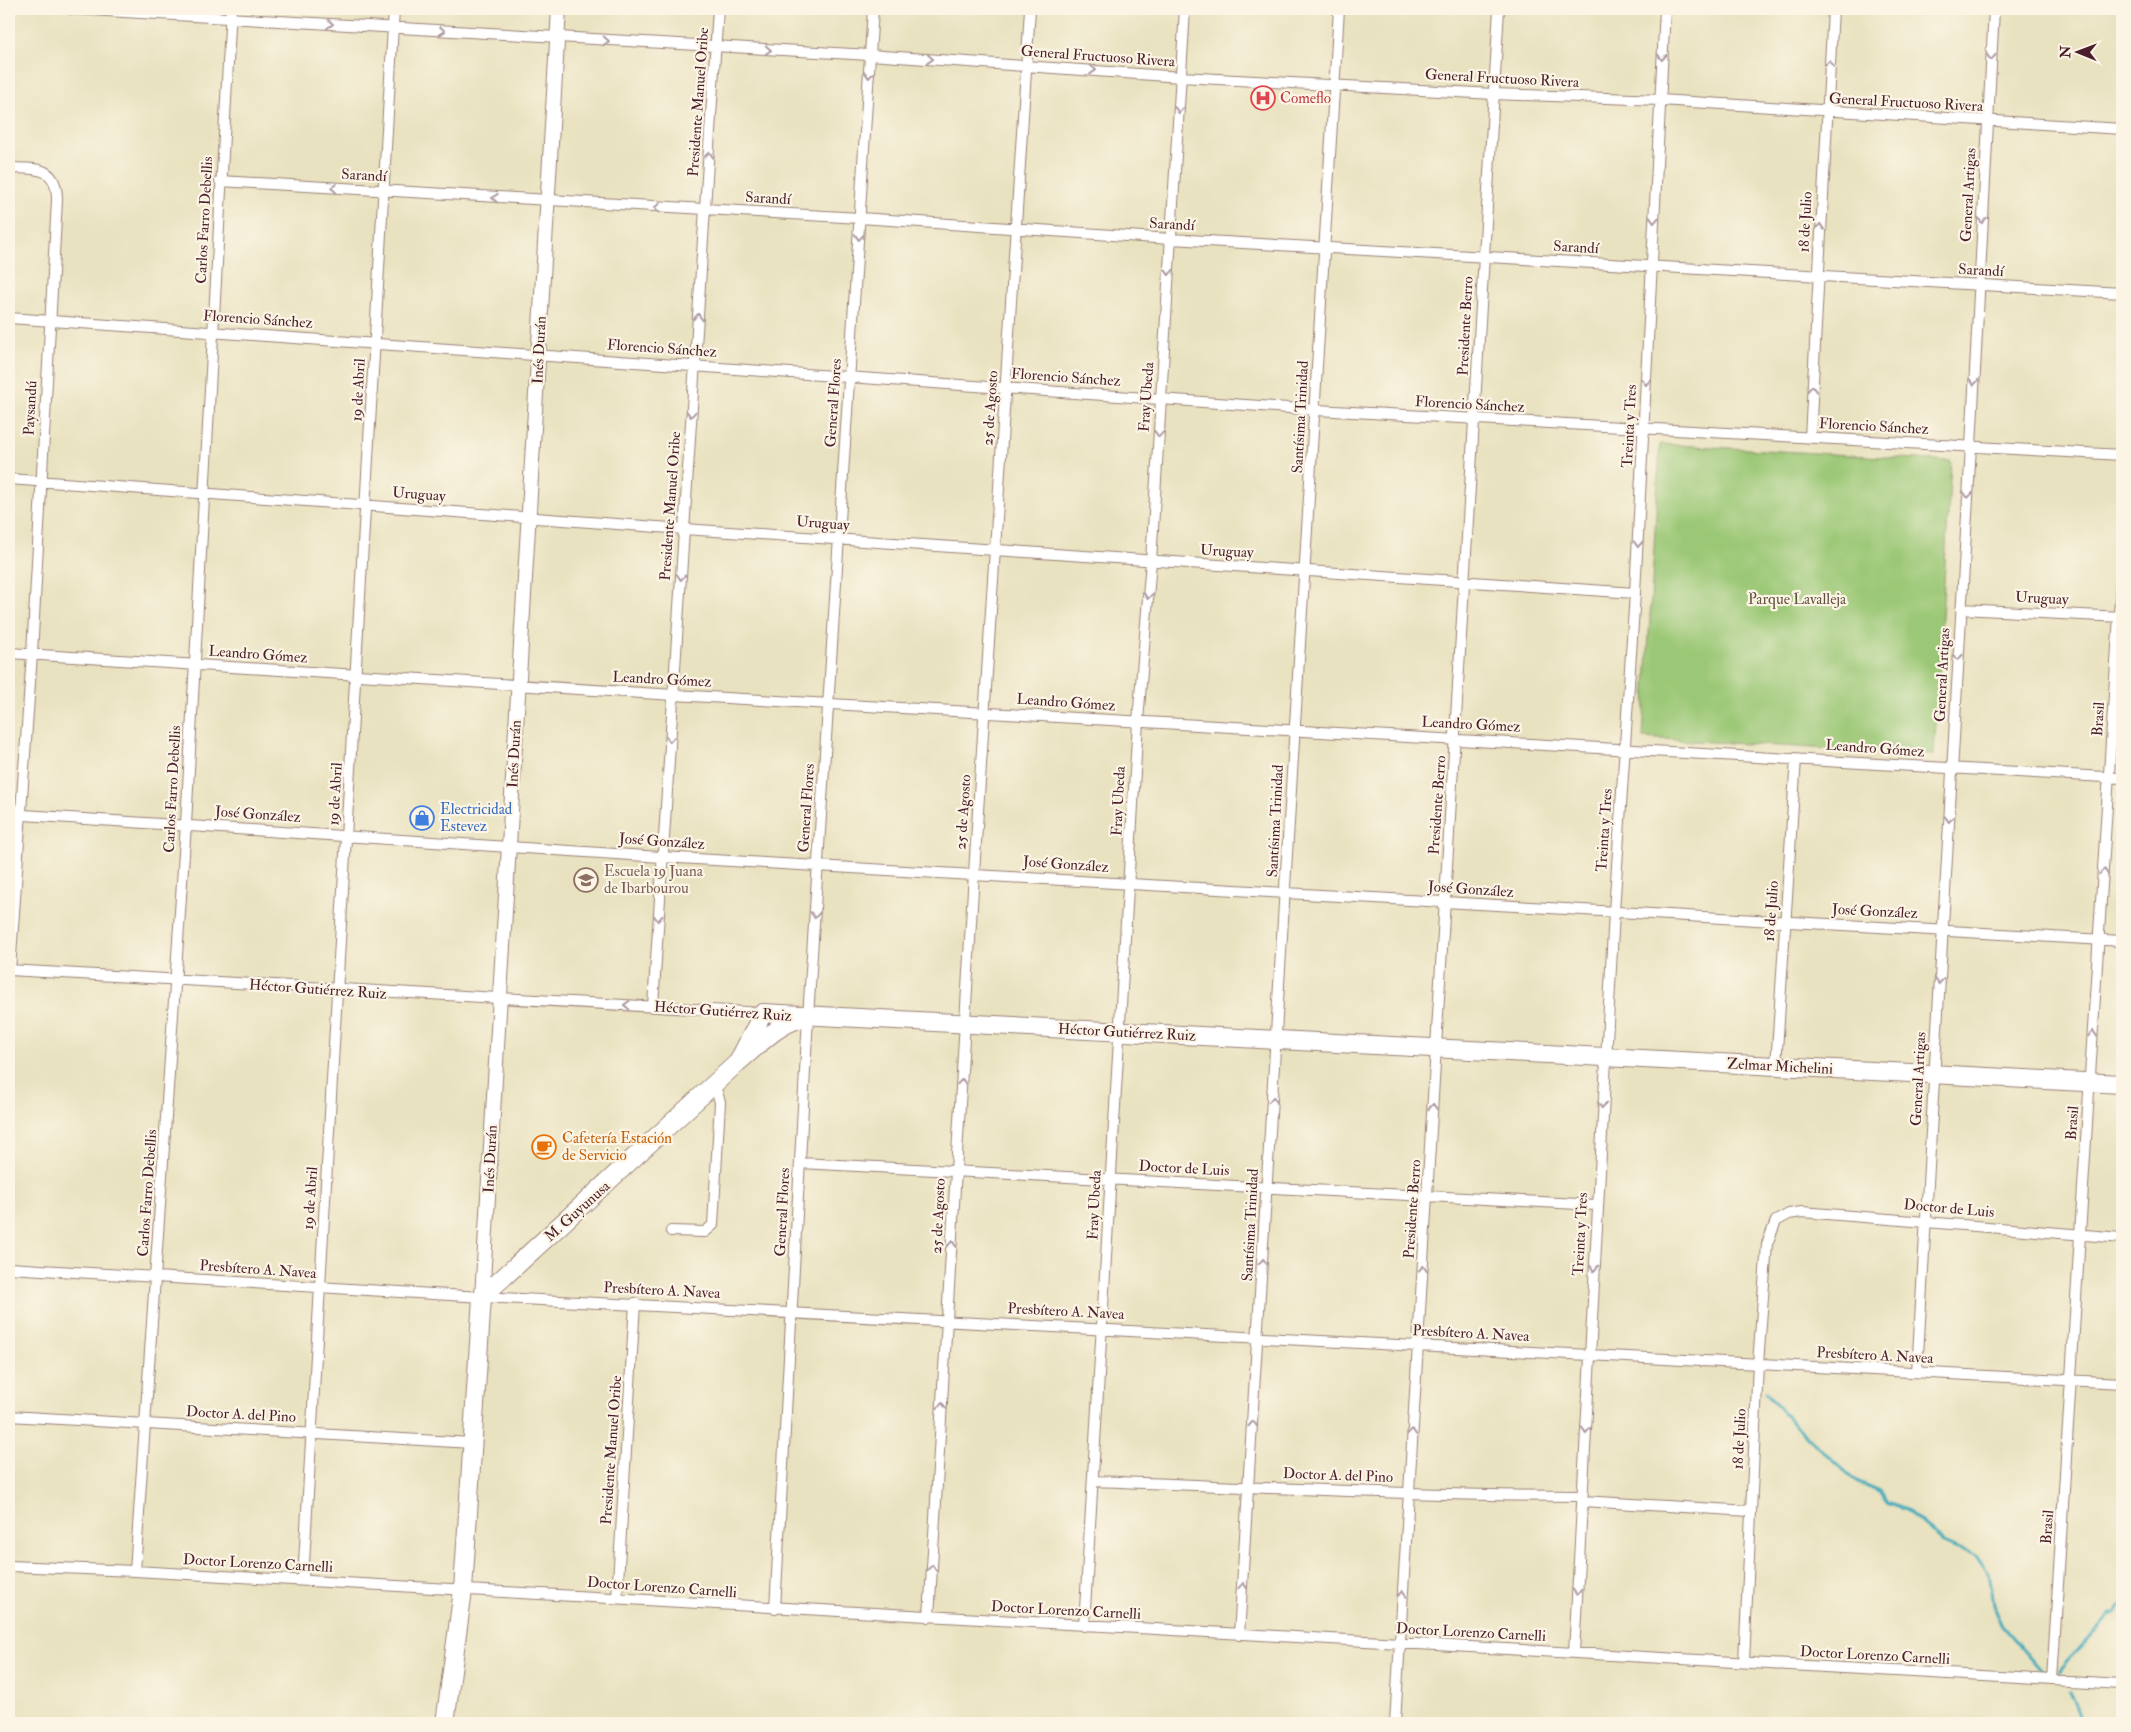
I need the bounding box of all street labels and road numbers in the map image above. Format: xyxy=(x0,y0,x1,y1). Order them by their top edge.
street label: Presidente Manuel Oribe xyxy=(684,27,713,177)
street label: General Fructuoso Rivera xyxy=(1020,42,1176,71)
street label: General Fructuoso Rivera xyxy=(1424,65,1580,92)
street label: General Fructuoso Rivera xyxy=(1828,89,1984,116)
street label: General Artigas xyxy=(1957,147,1980,243)
street label: Carlos Farro Debellis xyxy=(192,156,217,284)
street label: Sarandí xyxy=(341,165,388,186)
street label: Sarandí xyxy=(745,188,792,209)
street label: 18 de Julio xyxy=(1794,191,1818,253)
street label: Sarandí xyxy=(1149,214,1196,235)
street label: Sarandí xyxy=(1553,237,1600,258)
street label: Sarandí xyxy=(1958,260,2005,281)
street label: Presidente Berro xyxy=(1453,276,1478,376)
street label: Florencio Sánchez xyxy=(202,306,313,333)
street label: Inés Durán xyxy=(528,315,551,384)
street label: Florencio Sánchez xyxy=(606,335,717,362)
street label: 19 de Abril xyxy=(347,358,370,422)
street label: General Flores xyxy=(821,358,846,448)
street label: Santísima Trinidad xyxy=(1288,360,1313,474)
street label: Fray Ubeda xyxy=(1135,361,1158,433)
street label: Florencio Sánchez xyxy=(1010,364,1121,391)
street label: 25 de Agosto xyxy=(978,370,1003,446)
street label: Paysandú xyxy=(20,380,41,436)
street label: Treinta y Tres xyxy=(1618,384,1641,468)
street label: Florencio Sánchez xyxy=(1415,392,1525,417)
street label: Florencio Sánchez xyxy=(1819,414,1929,439)
street label: Presidente Manuel Oribe xyxy=(656,431,685,581)
street label: Uruguay xyxy=(392,483,447,506)
street label: Uruguay xyxy=(796,512,851,535)
street label: Uruguay xyxy=(1200,541,1255,562)
street label: Uruguay xyxy=(2015,588,2070,609)
street label: General Artigas xyxy=(1931,627,1954,723)
street label: Leandro Gómez xyxy=(208,642,308,667)
street label: Leandro Gómez xyxy=(612,667,712,692)
street label: Leandro Gómez xyxy=(1016,690,1116,715)
street label: Brasil xyxy=(2088,701,2109,737)
street label: Leandro Gómez xyxy=(1421,712,1521,737)
street label: Inés Durán xyxy=(503,719,526,788)
street label: Carlos Farro Debellis xyxy=(160,725,185,853)
street label: Leandro Gómez xyxy=(1825,736,1925,761)
street label: Presidente Berro xyxy=(1425,755,1450,855)
street label: 19 de Abril xyxy=(324,762,347,826)
street label: General Flores xyxy=(794,763,819,853)
street label: Santísima Trinidad xyxy=(1263,764,1288,878)
street label: Fray Ubeda xyxy=(1107,765,1130,837)
street label: 25 de Agosto xyxy=(951,774,976,850)
street label: Treinta y Tres xyxy=(1592,788,1617,872)
street label: José González xyxy=(213,802,301,828)
street label: José González xyxy=(617,829,705,855)
street label: José González xyxy=(1021,852,1109,878)
street label: José González xyxy=(1426,877,1514,903)
street label: 18 de Julio xyxy=(1760,880,1784,942)
street label: José González xyxy=(1831,900,1918,924)
street label: Héctor Gutiérrez Ruiz xyxy=(248,975,387,1004)
street label: Héctor Gutiérrez Ruiz xyxy=(653,997,792,1026)
street label: Héctor Gutiérrez Ruiz xyxy=(1058,1019,1196,1046)
street label: General Artigas xyxy=(1907,1031,1930,1127)
street label: Zelmar Michelini xyxy=(1727,1054,1833,1079)
street label: Brasil xyxy=(2062,1105,2083,1141)
street label: Inés Durán xyxy=(479,1124,502,1193)
street label: Carlos Farro Debellis xyxy=(134,1129,161,1257)
street label: Doctor de Luis xyxy=(1138,1157,1230,1180)
street label: Presidente Berro xyxy=(1400,1159,1425,1259)
street label: 19 de Abril xyxy=(299,1166,322,1230)
street label: General Flores xyxy=(771,1167,794,1257)
street label: Santísima Trinidad xyxy=(1238,1168,1263,1282)
street label: Fray Ubeda xyxy=(1083,1169,1106,1241)
street label: M. Guyunusa xyxy=(541,1176,615,1246)
street label: 25 de Agosto xyxy=(927,1178,950,1254)
street label: Treinta y Tres xyxy=(1569,1192,1592,1276)
street label: Doctor de Luis xyxy=(1903,1195,1995,1222)
street label: Presbítero A. Navea xyxy=(199,1256,318,1283)
street label: Presbítero A. Navea xyxy=(603,1278,722,1303)
street label: Presbítero A. Navea xyxy=(1007,1299,1126,1324)
street label: Presbítero A. Navea xyxy=(1412,1321,1531,1346)
street label: Presbítero A. Navea xyxy=(1816,1343,1935,1368)
street label: Presidente Manuel Oribe xyxy=(597,1375,626,1525)
street label: Doctor A. del Pino xyxy=(185,1402,296,1427)
street label: 18 de Julio xyxy=(1728,1408,1752,1470)
street label: Doctor A. del Pino xyxy=(1283,1464,1393,1487)
street label: Brasil xyxy=(2037,1509,2058,1545)
street label: Doctor Lorenzo Carnelli xyxy=(183,1550,333,1577)
street label: Doctor Lorenzo Carnelli xyxy=(586,1573,737,1602)
street label: Doctor Lorenzo Carnelli xyxy=(991,1597,1141,1624)
street label: Doctor Lorenzo Carnelli xyxy=(1396,1619,1546,1646)
street label: Doctor Lorenzo Carnelli xyxy=(1800,1642,1950,1669)

